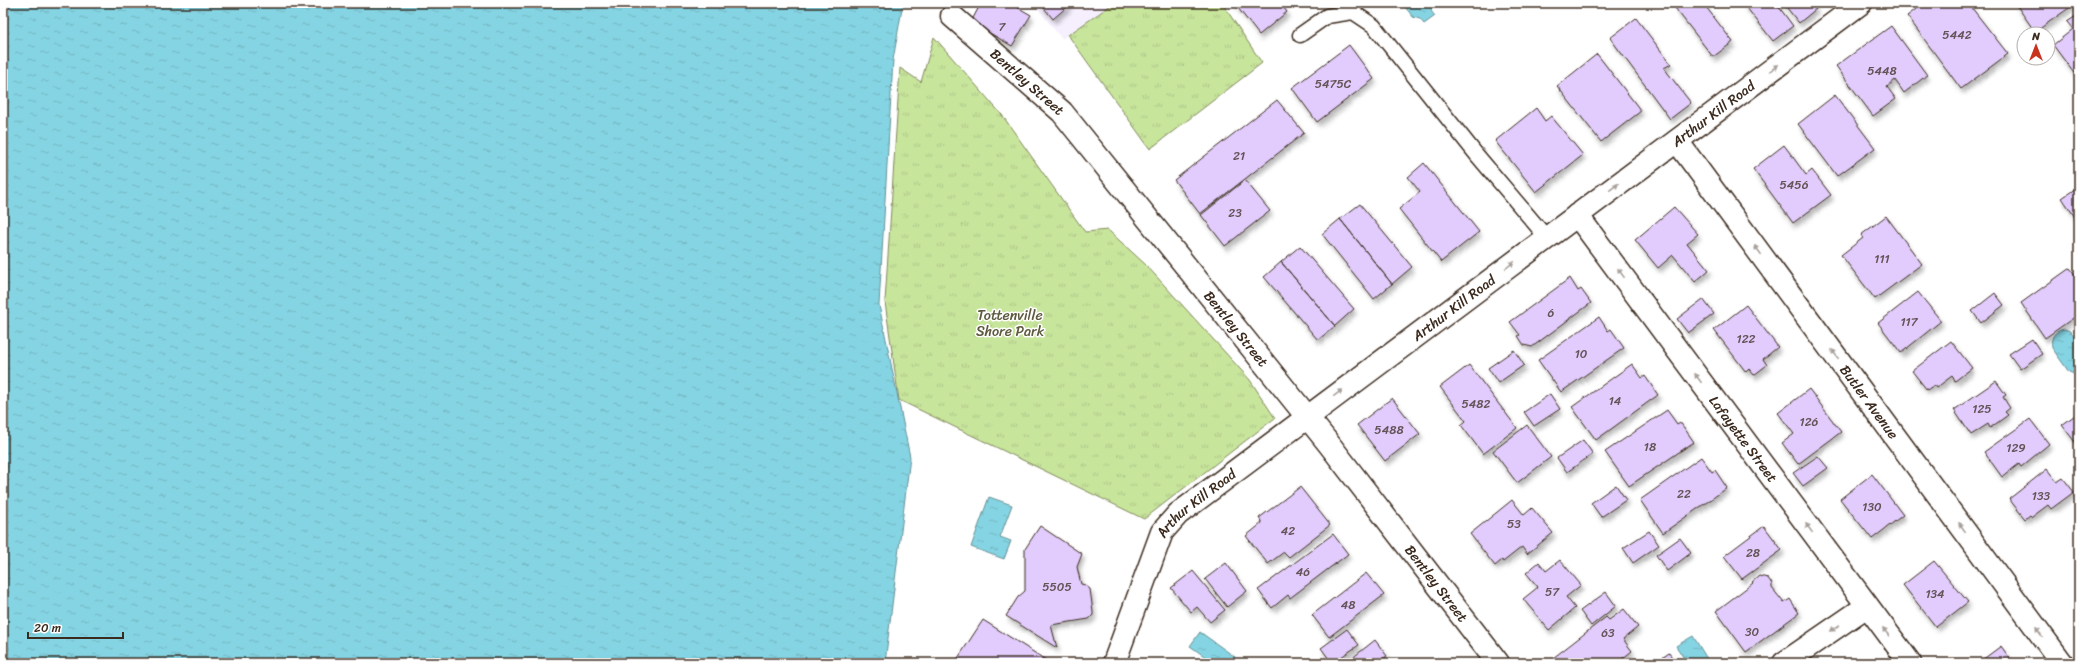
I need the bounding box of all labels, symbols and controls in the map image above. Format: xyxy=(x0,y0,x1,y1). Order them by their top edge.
house number: 7 xyxy=(999,16,1007,38)
house number: 5442 xyxy=(1942,24,1972,46)
north arrow xyxy=(2016,26,2056,66)
text: N xyxy=(2031,27,2040,46)
street label: Bentley Street xyxy=(984,42,1070,122)
house number: 5448 xyxy=(1867,60,1897,82)
one-way arrow xyxy=(1769,64,1780,72)
house number: 5475C xyxy=(1315,73,1352,95)
street label: Arthur Kill Road xyxy=(1665,73,1762,154)
house number: 21 xyxy=(1233,145,1245,167)
house number: 5456 xyxy=(1780,174,1809,196)
one-way arrow xyxy=(1608,183,1619,192)
house number: 23 xyxy=(1228,202,1242,224)
one-way arrow xyxy=(1754,244,1762,255)
house number: 111 xyxy=(1874,248,1890,270)
one-way arrow xyxy=(1504,261,1515,270)
street label: Arthur Kill Road xyxy=(1406,267,1503,348)
one-way arrow xyxy=(1617,268,1625,279)
street label: Bentley Street xyxy=(1197,285,1275,373)
house number: 6 xyxy=(1548,302,1555,324)
park label: Tottenville Shore Park xyxy=(976,303,1045,344)
house number: 117 xyxy=(1900,311,1919,333)
house number: 122 xyxy=(1737,328,1756,350)
house number: 10 xyxy=(1575,343,1588,365)
one-way arrow xyxy=(1831,349,1839,360)
street label: Butler Avenue xyxy=(1833,359,1905,445)
one-way arrow xyxy=(1695,373,1703,383)
one-way arrow xyxy=(1333,389,1343,397)
house number: 14 xyxy=(1609,390,1622,412)
street label: Lafayette Street xyxy=(1702,390,1784,488)
house number: 5482 xyxy=(1462,393,1491,415)
house number: 125 xyxy=(1972,398,1992,420)
house number: 126 xyxy=(1800,411,1819,433)
house number: 5488 xyxy=(1374,419,1404,441)
house number: 18 xyxy=(1644,436,1656,458)
house number: 129 xyxy=(2006,437,2026,459)
street label: Arthur Kill Road xyxy=(1149,461,1243,542)
house number: 22 xyxy=(1677,483,1691,505)
house number: 133 xyxy=(2032,485,2051,507)
house number: 130 xyxy=(1862,496,1882,518)
house number: 53 xyxy=(1507,513,1521,535)
house number: 42 xyxy=(1281,520,1295,542)
one-way arrow xyxy=(1957,521,1966,532)
one-way arrow xyxy=(1805,522,1813,533)
street label: Bentley Street xyxy=(1398,539,1474,628)
house number: 28 xyxy=(1746,542,1760,564)
house number: 46 xyxy=(1296,561,1310,583)
house number: 5505 xyxy=(1042,576,1072,598)
house number: 57 xyxy=(1545,581,1560,603)
house number: 134 xyxy=(1925,583,1945,605)
house number: 48 xyxy=(1341,594,1355,616)
scale bar xyxy=(28,614,123,640)
text: 20 m xyxy=(34,617,61,639)
house number: 30 xyxy=(1745,621,1759,643)
house number: 63 xyxy=(1601,622,1615,644)
one-way arrow xyxy=(1829,624,1840,632)
one-way arrow xyxy=(2034,626,2043,637)
one-way arrow xyxy=(1883,627,1891,637)

